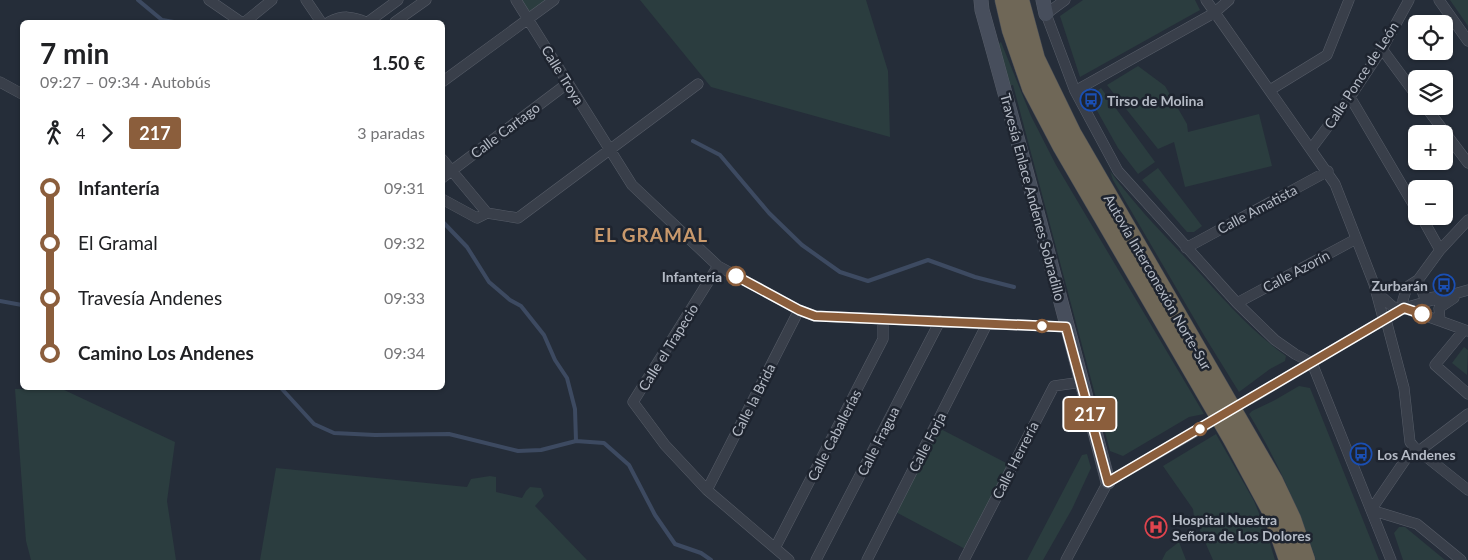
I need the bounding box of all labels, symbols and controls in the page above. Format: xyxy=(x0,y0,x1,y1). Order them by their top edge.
map controls xyxy=(1408,15,1453,225)
button: locate xyxy=(1408,15,1453,60)
street label: Calle Ponce de León xyxy=(1320,18,1402,132)
text: 7 min xyxy=(40,36,109,70)
street label: Calle Troya xyxy=(538,42,588,108)
text: 1.50 € xyxy=(372,51,425,74)
button: layers xyxy=(1408,70,1453,115)
text: 09:27 – 09:34 · Autobús xyxy=(40,72,211,91)
bus stop icon: Tirso de Molina xyxy=(1079,88,1103,112)
street label: Travesía Enlace Andenes Sobradillo xyxy=(997,91,1069,303)
place label: Tirso de Molina xyxy=(1107,92,1204,109)
street label: Calle Cartago xyxy=(467,98,543,162)
icon: walk xyxy=(40,119,68,147)
icon: forward xyxy=(93,119,121,147)
text: 217 xyxy=(139,122,171,144)
text: 4 xyxy=(76,123,85,142)
text: 3 paradas xyxy=(357,123,425,142)
button: + xyxy=(1408,125,1453,170)
text: Infantería xyxy=(78,176,160,199)
text: 09:31 xyxy=(384,178,425,197)
button: − xyxy=(1408,180,1453,225)
street label: Calle Amatista xyxy=(1214,181,1300,237)
street label: Autovía Interconexión Norte-Sur xyxy=(1101,191,1215,373)
district label: EL GRAMAL xyxy=(594,223,708,246)
text: El Gramal xyxy=(78,231,158,254)
text: 09:32 xyxy=(384,233,425,252)
street label: Calle Azorín xyxy=(1260,246,1332,296)
marker: Infantería xyxy=(726,266,746,286)
place label: Infantería xyxy=(662,268,722,285)
bus stop icon: Zurbarán xyxy=(1432,273,1456,297)
place label: Zurbarán xyxy=(1372,277,1428,294)
text: Travesía Andenes xyxy=(78,286,222,309)
text: 09:33 xyxy=(384,288,425,307)
street label: Calle el Trapecio xyxy=(634,300,702,394)
unlabelled marker xyxy=(1412,304,1432,324)
unlabelled marker xyxy=(1035,319,1049,333)
text: Camino Los Andenes xyxy=(78,341,254,364)
text: 09:34 xyxy=(384,343,425,362)
street label: Calle la Brida xyxy=(727,361,779,439)
street label: Calle Caballerías xyxy=(804,386,864,484)
line badge: 217 xyxy=(1061,398,1119,430)
text: 217 xyxy=(1074,403,1106,425)
street label: Calle Fragua xyxy=(853,404,903,478)
street label: Calle Forja xyxy=(905,409,949,475)
street label: Calle Herrería xyxy=(988,418,1042,501)
unlabelled marker xyxy=(1193,422,1207,436)
bus stop icon: Los Andenes xyxy=(1349,442,1373,466)
place label: Los Andenes xyxy=(1377,446,1456,463)
place label: Hospital Nuestra Señora de Los Dolores xyxy=(1172,511,1311,544)
hospital icon: Hospital Nuestra Señora de Los Dolores xyxy=(1144,515,1168,539)

